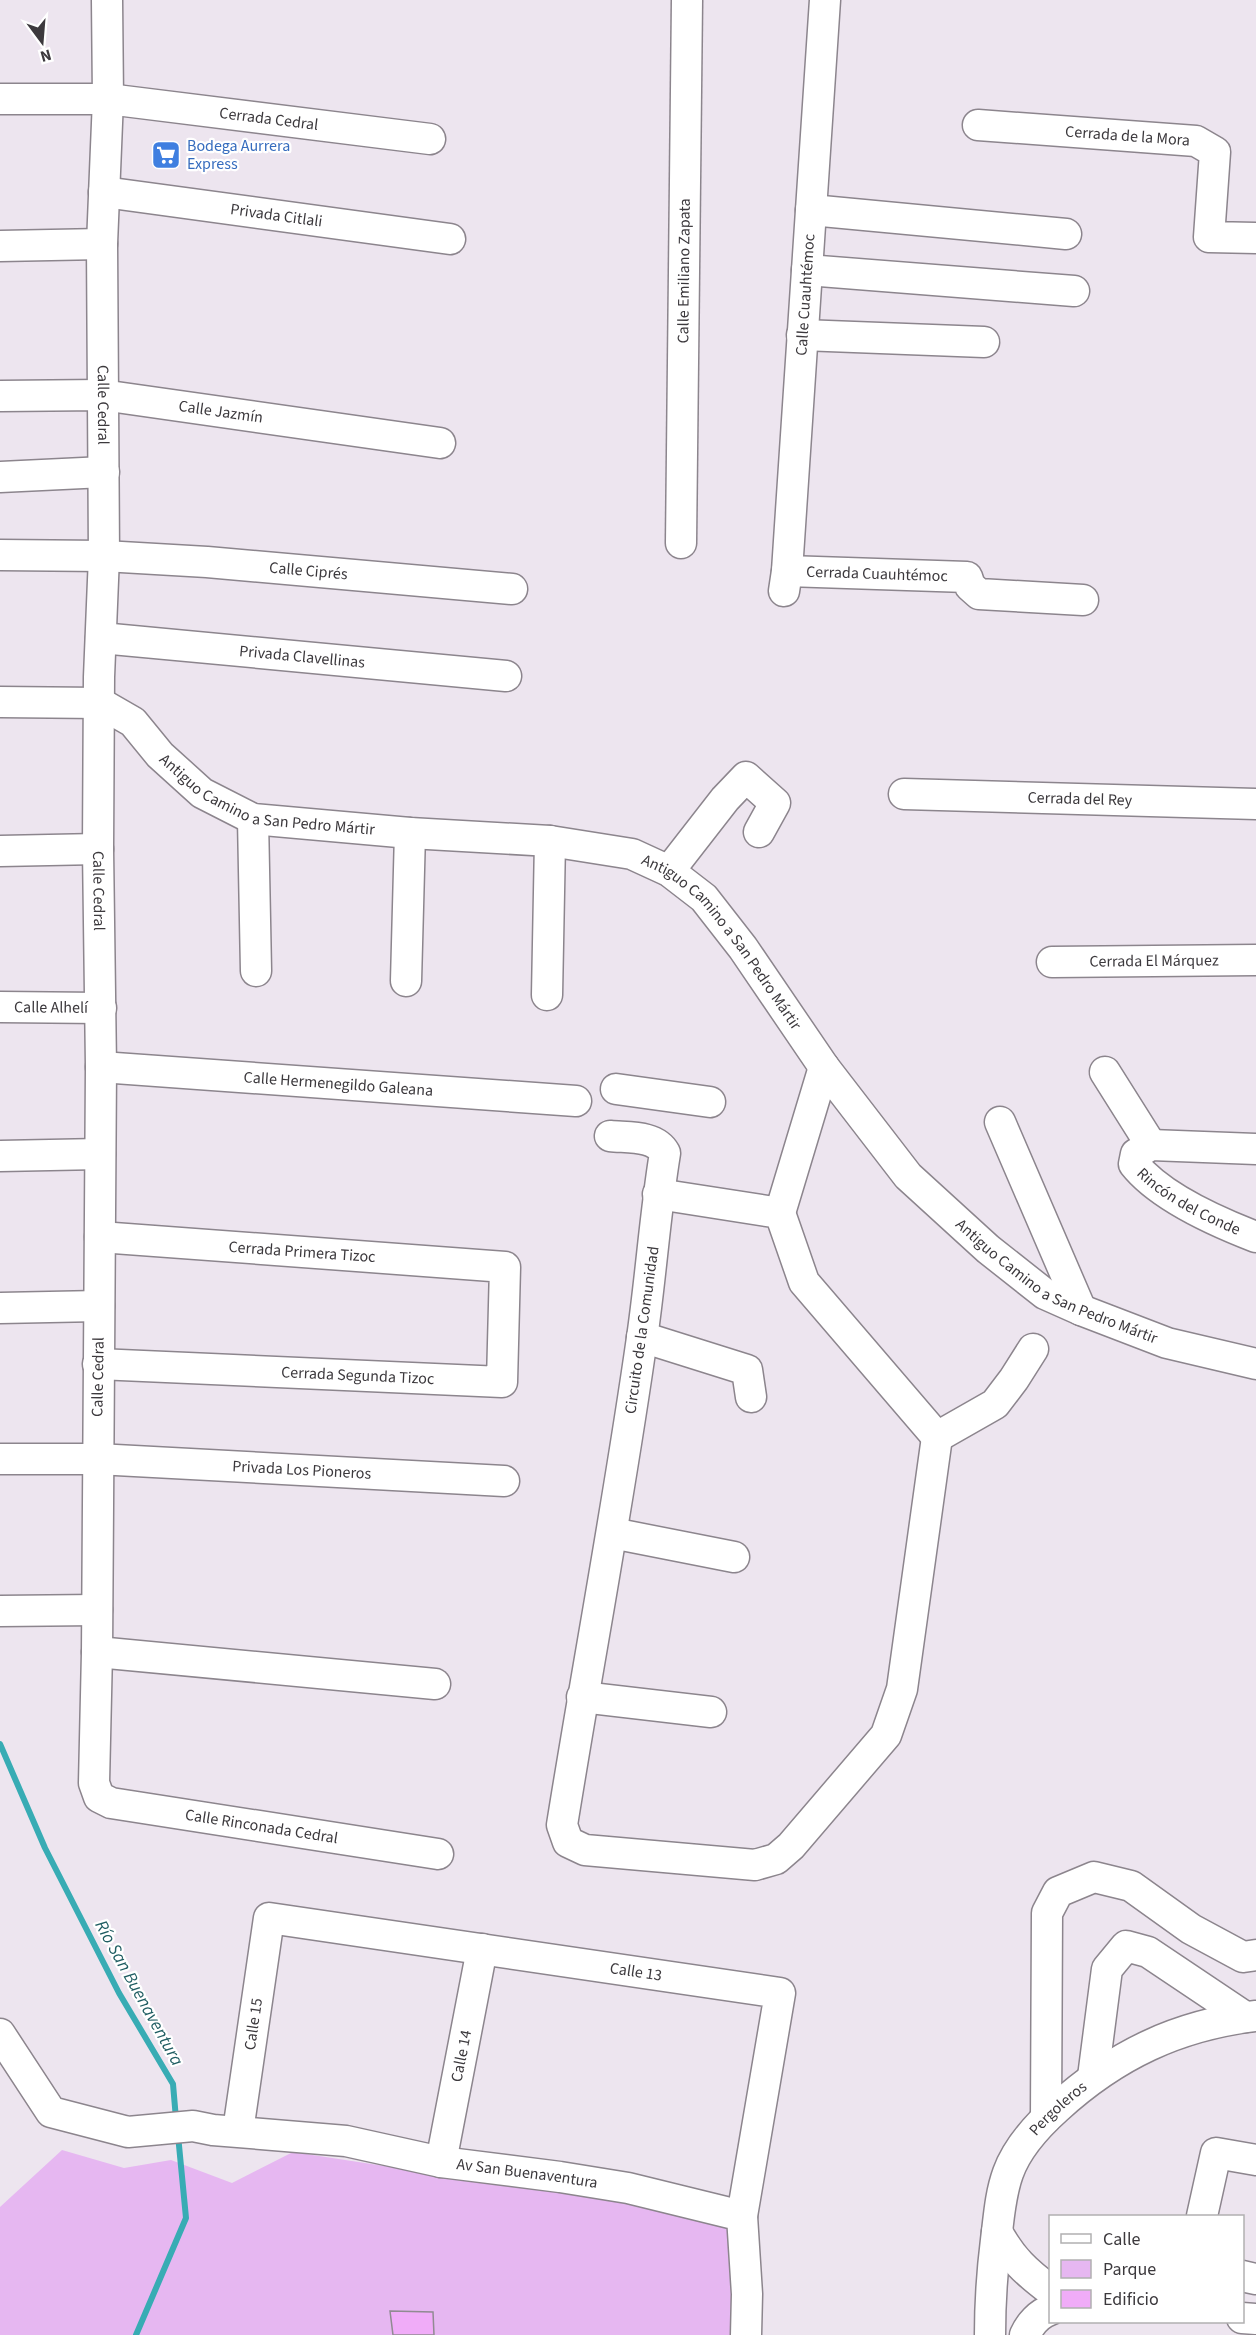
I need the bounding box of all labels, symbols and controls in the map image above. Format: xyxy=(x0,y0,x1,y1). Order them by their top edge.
north arrow xyxy=(12,12,72,72)
text: N xyxy=(38,43,54,67)
street label: Cerrada Cedral xyxy=(218,102,319,136)
street label: Cerrada de la Mora xyxy=(1064,120,1191,152)
place label: Bodega Aurrera Express xyxy=(187,135,290,175)
supermarket icon: Bodega Aurrera Express xyxy=(150,139,182,171)
street label: Privada Citlali xyxy=(229,198,324,233)
street label: Calle Emiliano Zapata xyxy=(672,198,696,344)
street label: Calle Cuauhtémoc xyxy=(790,233,820,357)
street label: Calle Cedral xyxy=(92,365,114,445)
street label: Calle Jazmín xyxy=(177,395,264,429)
street label: Calle Ciprés xyxy=(268,557,349,585)
street label: Cerrada Cuauhtémoc xyxy=(806,561,948,587)
street label: Privada Clavellinas xyxy=(238,640,366,674)
street label: Antiguo Camino a San Pedro Mártir xyxy=(155,749,376,841)
street label: Cerrada del Rey xyxy=(1027,787,1133,811)
street label: Antiguo Camino a San Pedro Mártir xyxy=(638,849,807,1035)
street label: Calle Cedral xyxy=(87,851,110,931)
street label: Cerrada El Márquez xyxy=(1089,949,1219,973)
street label: Calle Alhelí xyxy=(14,996,89,1019)
street label: Calle Hermenegildo Galeana xyxy=(243,1066,434,1102)
street label: Rincón del Conde xyxy=(1132,1163,1244,1241)
street label: Antiguo Camino a San Pedro Mártir xyxy=(951,1214,1161,1349)
street label: Cerrada Primera Tizoc xyxy=(228,1236,376,1268)
street label: Circuito de la Comunidad xyxy=(619,1245,665,1415)
street label: Calle Cedral xyxy=(86,1337,110,1417)
street label: Cerrada Segunda Tizoc xyxy=(281,1361,435,1390)
street label: Privada Los Pioneros xyxy=(232,1455,372,1485)
street label: Calle Rinconada Cedral xyxy=(184,1804,340,1849)
water label: Río San Buenaventura xyxy=(89,1916,190,2071)
street label: Calle 13 xyxy=(608,1957,663,1987)
street label: Calle 15 xyxy=(239,1997,268,2052)
street label: Calle 14 xyxy=(446,2028,477,2084)
street label: Pergoleros xyxy=(1024,2076,1092,2140)
street label: Av San Buenaventura xyxy=(455,2153,599,2194)
legend xyxy=(1049,2215,1244,2323)
text: Calle xyxy=(1103,2227,1141,2252)
text: Parque xyxy=(1103,2257,1156,2282)
text: Edificio xyxy=(1103,2287,1159,2312)

